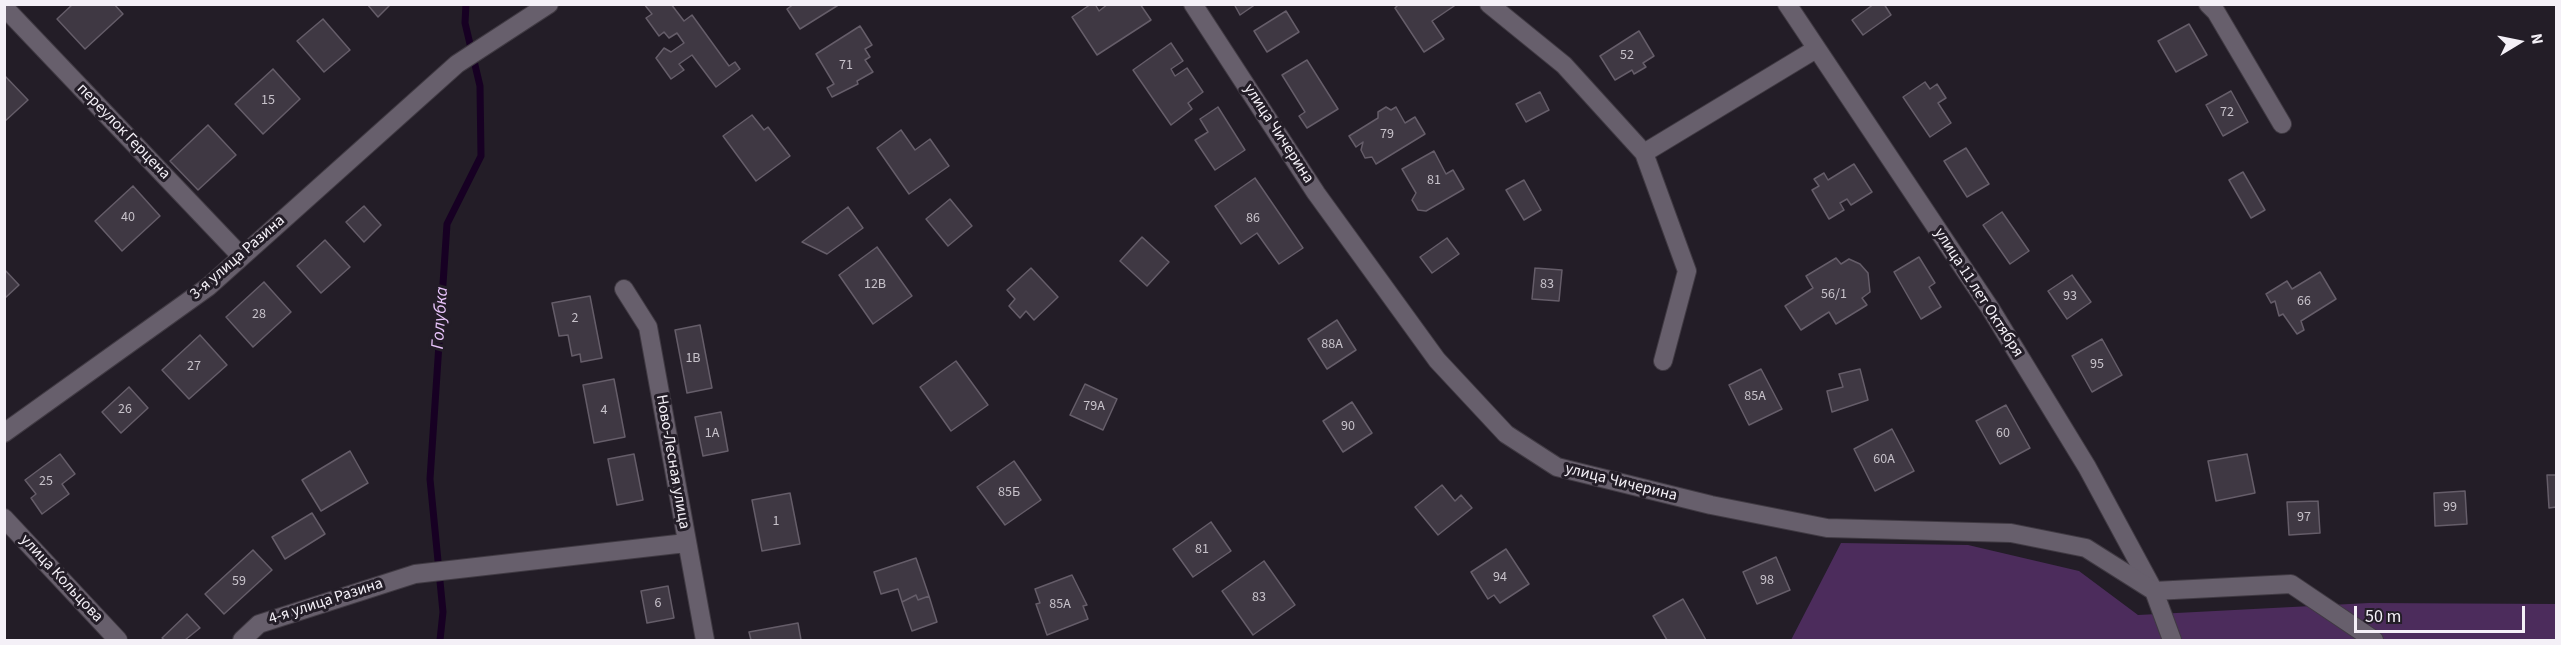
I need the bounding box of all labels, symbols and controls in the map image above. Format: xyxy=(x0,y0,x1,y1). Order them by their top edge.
north arrow xyxy=(2489,12,2549,72)
text: N xyxy=(2525,32,2548,46)
house number: 52 xyxy=(1620,48,1634,64)
house number: 71 xyxy=(839,58,853,74)
street label: переулок Герцена xyxy=(72,80,174,184)
street label: улица Чичерина xyxy=(1239,81,1317,187)
house number: 15 xyxy=(261,93,275,109)
house number: 72 xyxy=(2220,105,2234,121)
house number: 79 xyxy=(1380,127,1394,143)
house number: 81 xyxy=(1427,173,1441,189)
house number: 40 xyxy=(121,210,135,226)
house number: 86 xyxy=(1246,211,1260,227)
street label: 3-я улица Разина xyxy=(187,212,289,304)
street label: улица 11 лет Октября xyxy=(1929,225,2027,361)
house number: 12В xyxy=(864,277,886,293)
house number: 83 xyxy=(1540,277,1554,293)
water label: Голубка xyxy=(428,286,454,350)
house number: 56/1 xyxy=(1821,287,1847,303)
house number: 93 xyxy=(2063,289,2077,305)
house number: 66 xyxy=(2297,294,2311,310)
house number: 28 xyxy=(252,307,266,323)
house number: 2 xyxy=(572,311,578,327)
house number: 88А xyxy=(1321,337,1343,353)
house number: 1В xyxy=(685,351,701,367)
house number: 95 xyxy=(2090,357,2104,373)
house number: 27 xyxy=(187,359,201,375)
house number: 85А xyxy=(1744,389,1766,405)
street label: Ново-Лесная улица xyxy=(651,393,693,531)
house number: 79А xyxy=(1083,399,1105,415)
house number: 26 xyxy=(118,402,132,418)
house number: 4 xyxy=(601,403,607,419)
house number: 90 xyxy=(1341,419,1355,435)
house number: 1А xyxy=(705,426,719,442)
house number: 60 xyxy=(1996,426,2010,442)
house number: 60А xyxy=(1873,452,1895,468)
street label: улица Чичерина xyxy=(1563,460,1679,506)
house number: 25 xyxy=(39,474,53,490)
house number: 85Б xyxy=(998,485,1020,501)
house number: 99 xyxy=(2443,500,2457,516)
house number: 97 xyxy=(2297,510,2311,526)
house number: 1 xyxy=(773,514,779,530)
street label: улица Кольцова xyxy=(15,531,107,627)
house number: 81 xyxy=(1195,542,1209,558)
house number: 94 xyxy=(1493,570,1507,586)
house number: 98 xyxy=(1760,573,1774,589)
house number: 59 xyxy=(232,574,246,590)
street label: 4-я улица Разина xyxy=(266,574,386,630)
house number: 83 xyxy=(1252,590,1266,606)
scale bar xyxy=(2357,594,2528,632)
house number: 6 xyxy=(655,596,661,612)
house number: 85А xyxy=(1049,597,1071,613)
text: 50 m xyxy=(2365,604,2401,629)

